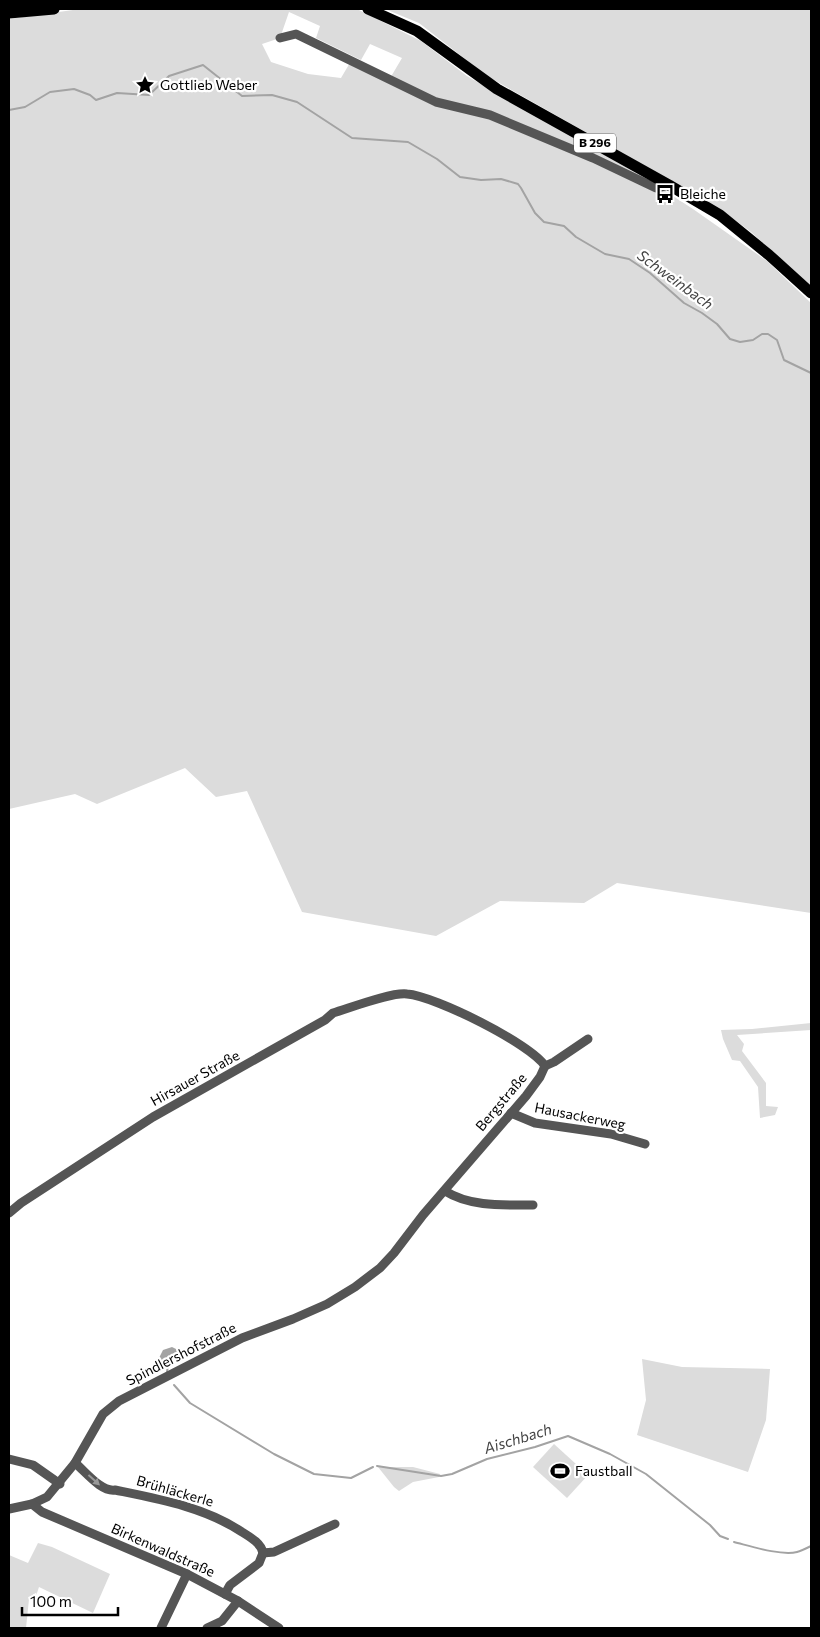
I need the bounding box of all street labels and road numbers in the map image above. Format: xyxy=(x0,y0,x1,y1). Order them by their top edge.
road number: B 296 xyxy=(574,134,616,152)
street label: Hirsauer Straße xyxy=(147,1046,242,1109)
street label: Bergstraße xyxy=(472,1069,530,1134)
street label: Hausackerweg xyxy=(533,1098,627,1133)
street label: Spindlershofstraße xyxy=(123,1318,239,1389)
street label: Brühläckerle xyxy=(135,1471,216,1510)
street label: Birkenwaldstraße xyxy=(109,1519,218,1580)

